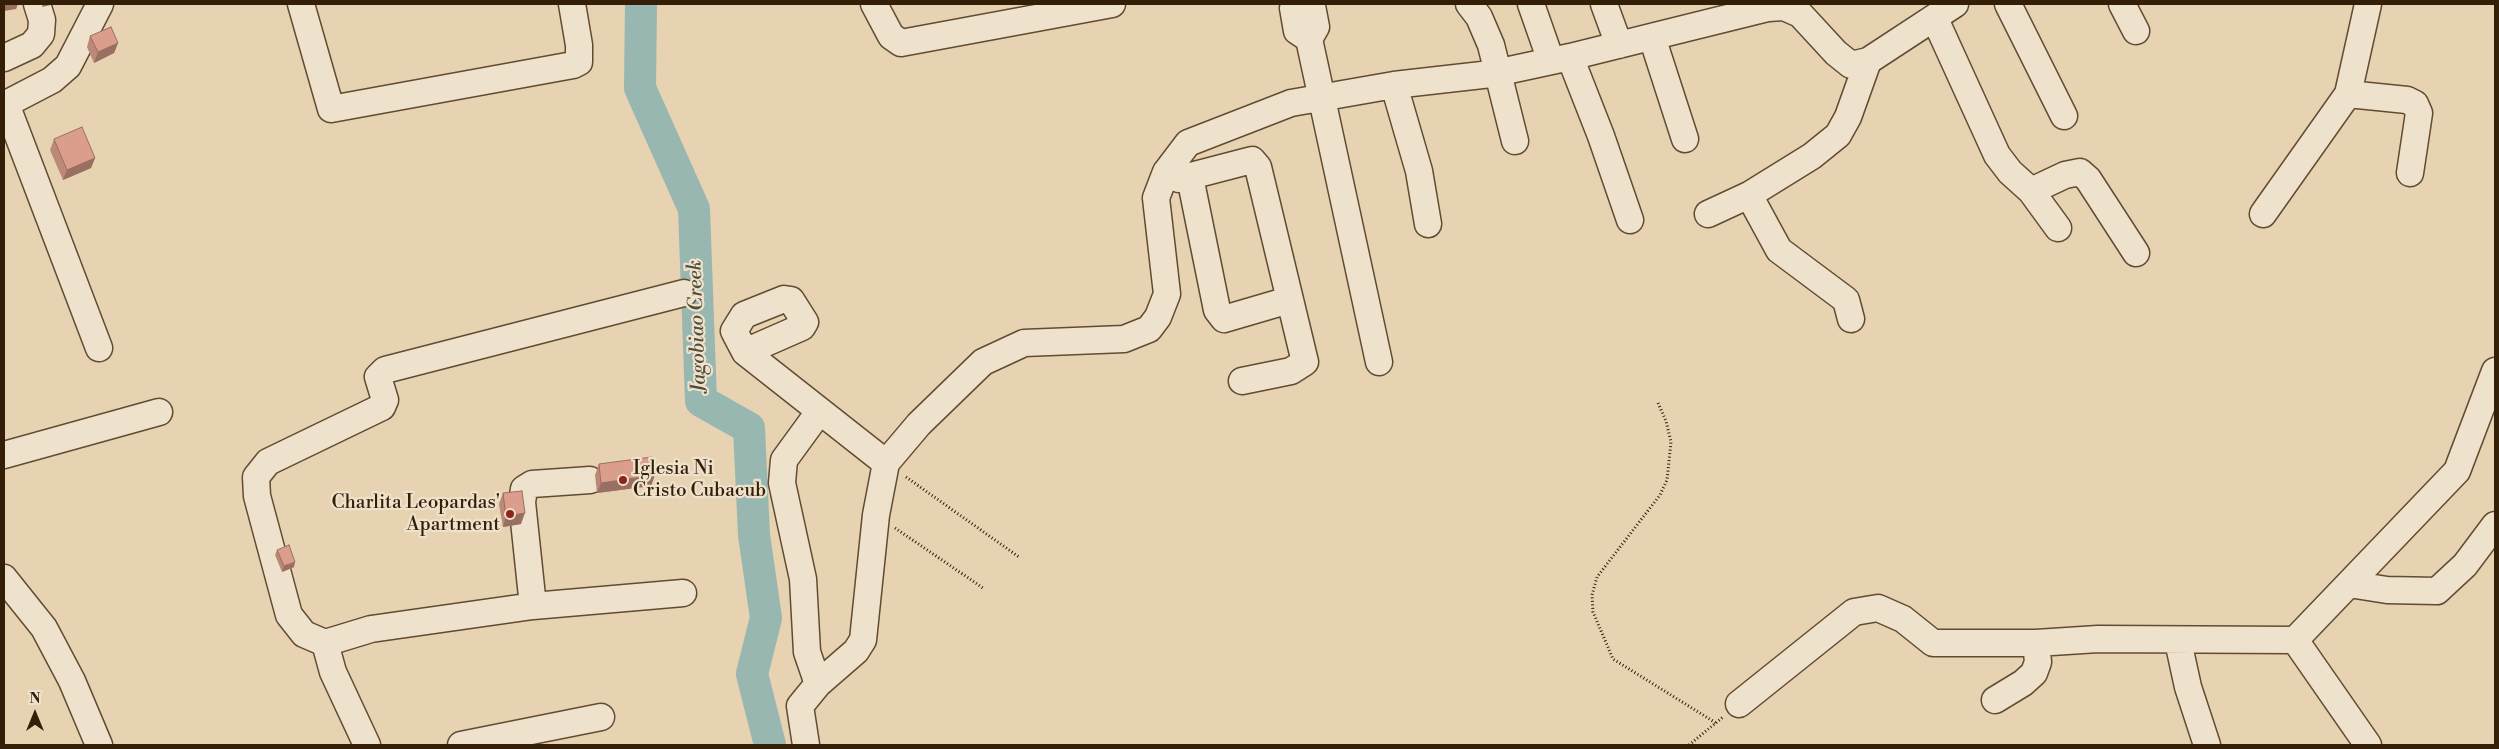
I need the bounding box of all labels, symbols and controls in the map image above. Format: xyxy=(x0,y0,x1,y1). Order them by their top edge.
water label: Jagobiao Creek xyxy=(684,260,712,392)
place label: Iglesia Ni Cristo Cubacub xyxy=(633,458,766,502)
marker: Iglesia Ni Cristo Cubacub xyxy=(617,474,629,486)
place label: Charlita Leopardas' Apartment xyxy=(331,492,500,536)
marker: Charlita Leopardas' Apartment xyxy=(504,508,516,520)
north arrow xyxy=(10,689,60,739)
text: N xyxy=(29,690,41,708)

